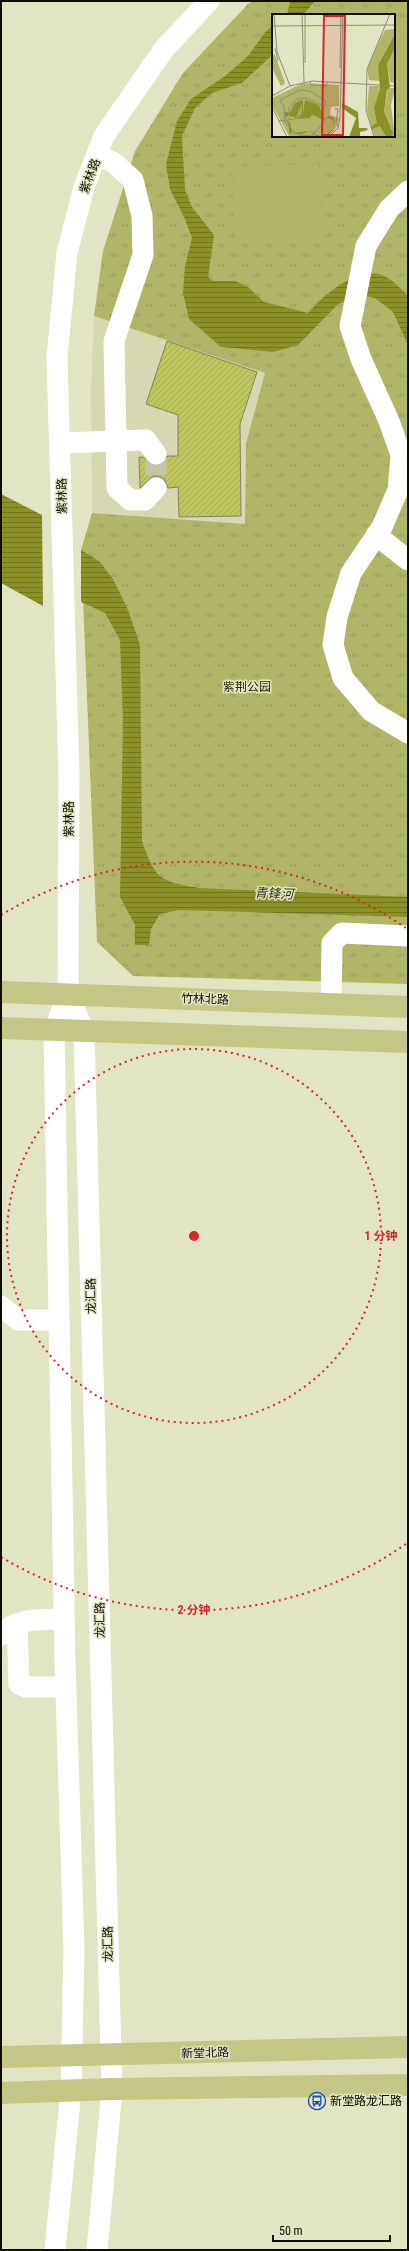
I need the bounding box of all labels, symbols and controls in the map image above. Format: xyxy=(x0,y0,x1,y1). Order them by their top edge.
inset map xyxy=(272,14,395,137)
street label: 紫林路 xyxy=(77,157,103,195)
street label: 紫林路 xyxy=(55,478,69,514)
park label: 紫荆公园 xyxy=(223,680,271,694)
street label: 紫林路 xyxy=(62,801,76,837)
water label: 青锋河 xyxy=(254,885,297,902)
street label: 竹林北路 xyxy=(181,991,229,1007)
centre of rings xyxy=(187,1229,201,1243)
text: 1 分钟 xyxy=(365,1229,397,1243)
street label: 龙汇路 xyxy=(84,1278,98,1314)
street label: 龙汇路 xyxy=(93,1602,107,1638)
text: 2 分钟 xyxy=(178,1603,210,1617)
street label: 龙汇路 xyxy=(101,1926,115,1962)
street label: 新堂北路 xyxy=(181,2045,229,2061)
bus stop icon: 新堂路龙汇路 xyxy=(307,2091,327,2111)
place label: 新堂路龙汇路 xyxy=(330,2094,402,2108)
scale bar xyxy=(273,2217,390,2243)
text: 50 m xyxy=(279,2224,303,2238)

